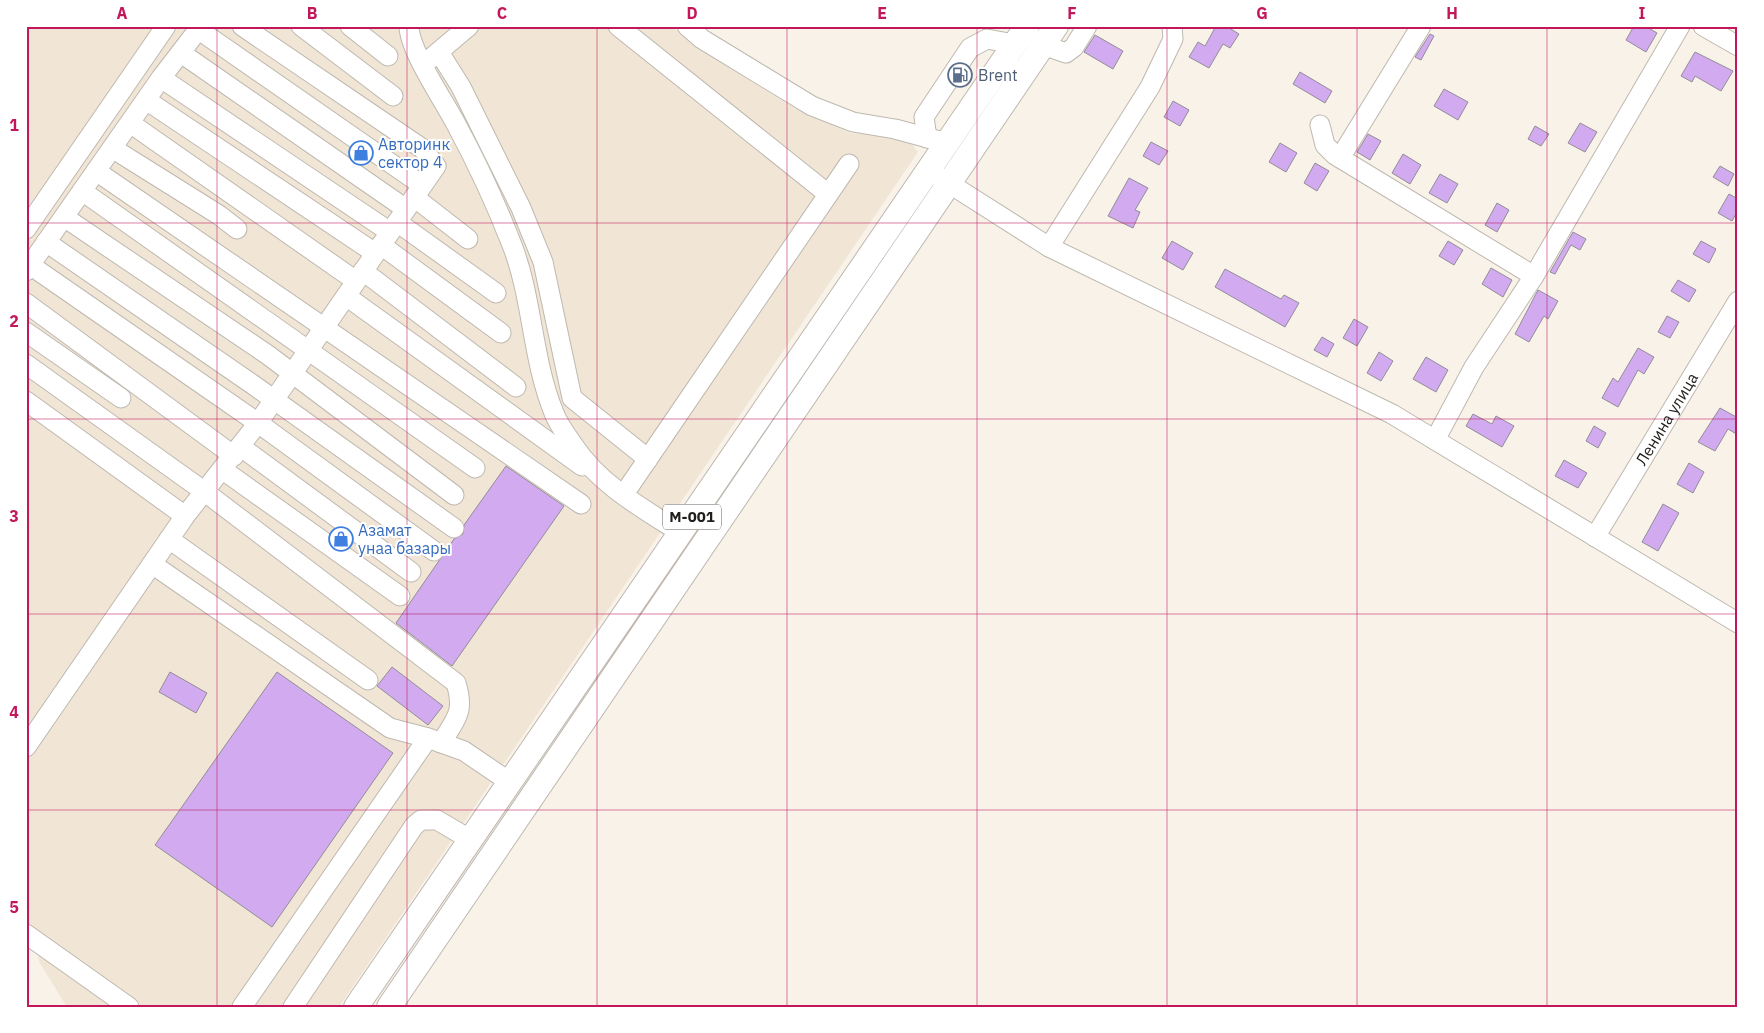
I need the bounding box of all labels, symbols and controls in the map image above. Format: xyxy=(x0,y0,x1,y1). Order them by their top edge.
text: A xyxy=(117,3,128,23)
text: B xyxy=(307,3,318,23)
text: C xyxy=(497,3,507,23)
text: D xyxy=(686,3,698,23)
text: E xyxy=(877,3,887,23)
text: F xyxy=(1067,3,1077,23)
text: G xyxy=(1256,3,1268,23)
text: H xyxy=(1446,3,1458,23)
text: I xyxy=(1639,3,1646,23)
fuel station icon: Brent xyxy=(947,62,973,88)
place label: Brent xyxy=(978,65,1018,85)
text: 1 xyxy=(9,115,19,135)
place label: Авторинк сектор 4 xyxy=(378,134,450,172)
shop icon: Авторинк сектор 4 xyxy=(348,140,374,166)
text: 2 xyxy=(9,311,19,331)
street label: Ленина улица xyxy=(1631,369,1702,469)
road number: M-001 xyxy=(663,504,721,530)
text: 3 xyxy=(9,506,19,526)
place label: Азамат унаа базары xyxy=(358,520,451,558)
shop icon: Азамат унаа базары xyxy=(328,526,354,552)
text: 4 xyxy=(9,702,19,722)
text: 5 xyxy=(9,897,19,917)

